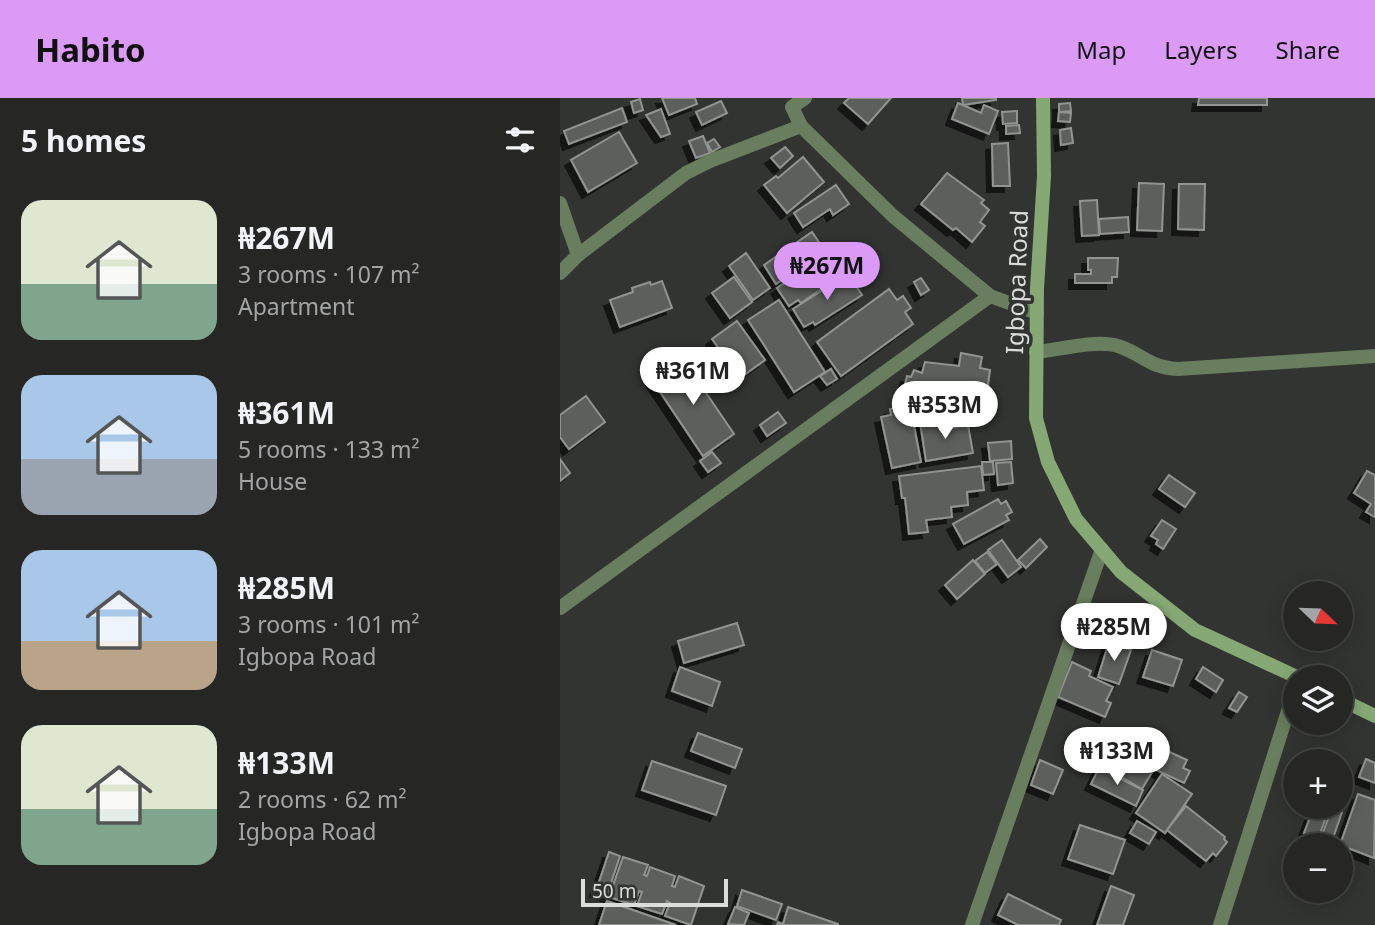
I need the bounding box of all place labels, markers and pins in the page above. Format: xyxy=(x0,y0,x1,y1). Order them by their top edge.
pin: ₦267M xyxy=(778,242,876,302)
pin: ₦361M xyxy=(644,348,742,407)
pin: ₦353M xyxy=(896,382,994,441)
pin: ₦285M xyxy=(1065,603,1163,663)
pin: ₦133M xyxy=(1068,728,1166,787)

